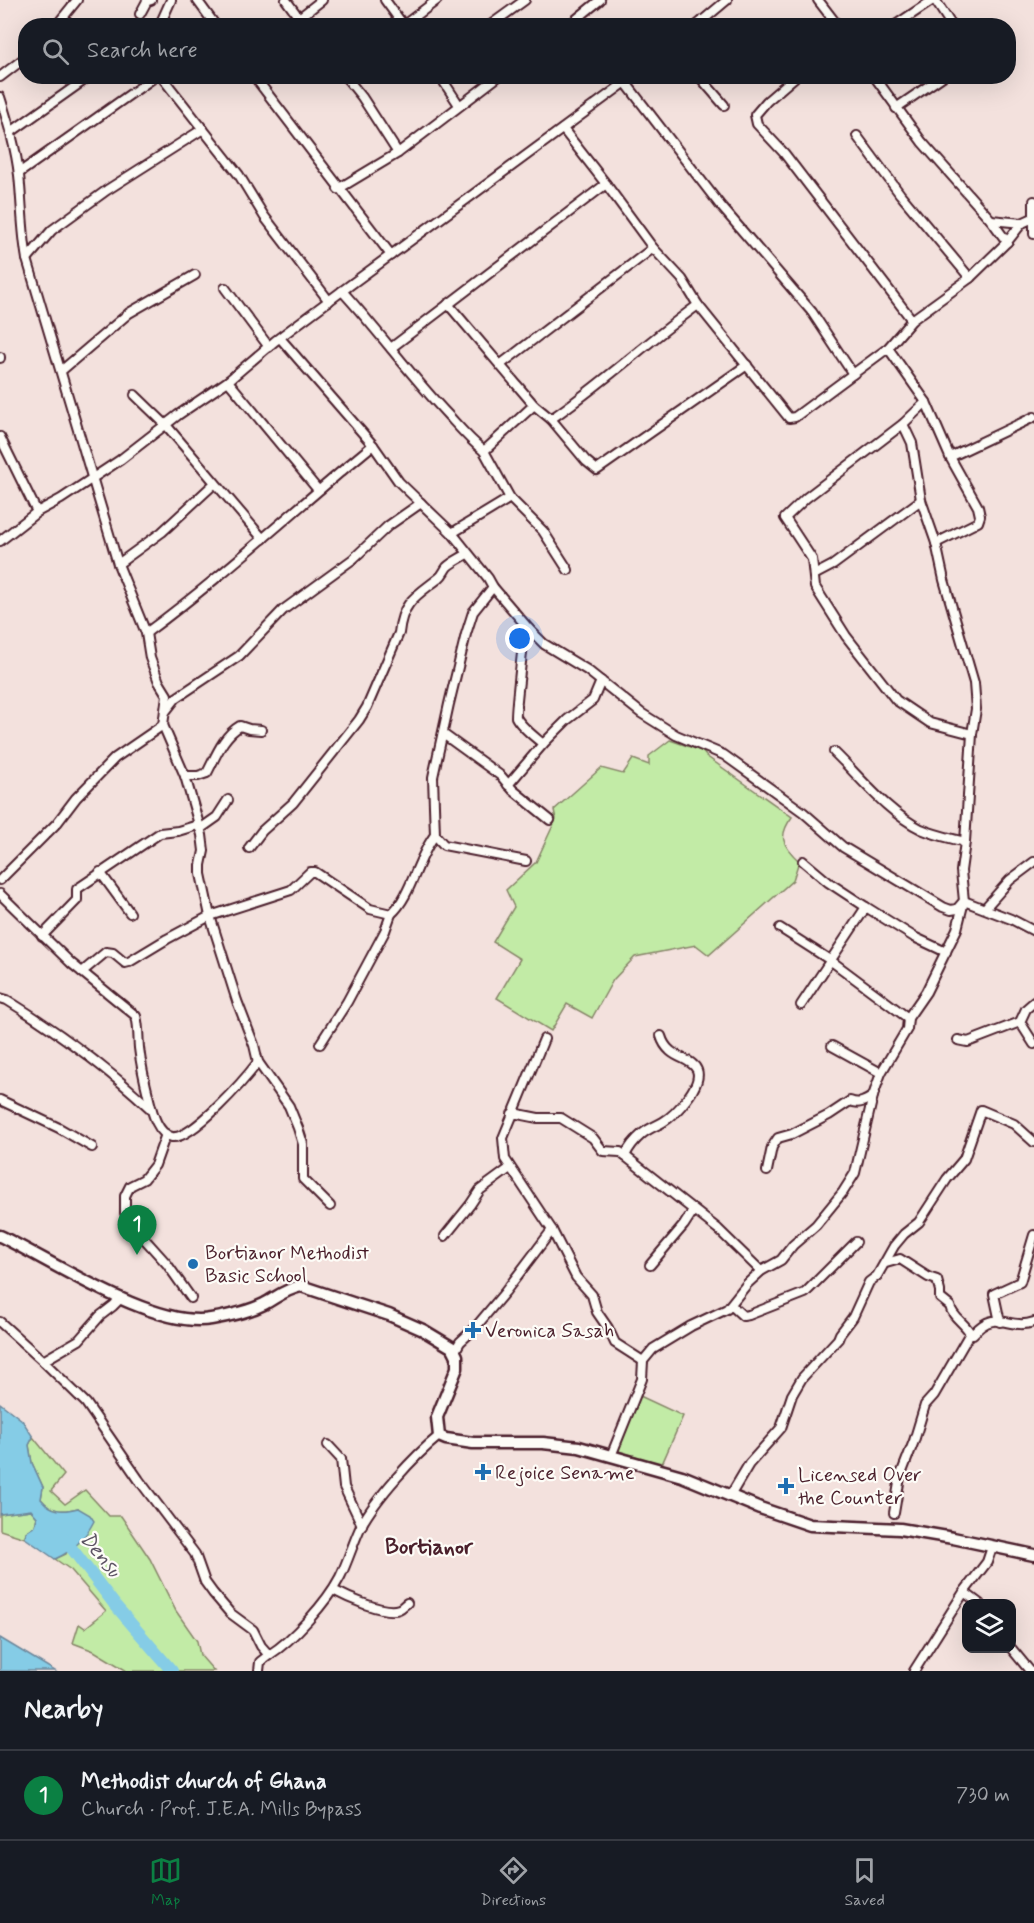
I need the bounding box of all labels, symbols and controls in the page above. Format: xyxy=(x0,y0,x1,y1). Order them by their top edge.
search box xyxy=(18,18,1016,84)
icon: search xyxy=(39,35,72,68)
text: Search here xyxy=(87,37,198,65)
your location xyxy=(505,624,534,653)
pin: 1 xyxy=(118,1206,156,1255)
place label: Bortianor Methodist Basic School xyxy=(205,1240,369,1290)
marker: Bortianor Methodist Basic School xyxy=(186,1257,200,1271)
place label: Veronica Sasah xyxy=(485,1318,614,1345)
marker: Veronica Sasah xyxy=(466,1323,480,1337)
place label: Rejoice Sename xyxy=(495,1460,635,1487)
place label: Licensed Over the Counter xyxy=(798,1462,922,1512)
marker: Rejoice Sename xyxy=(476,1465,490,1479)
marker: Licensed Over the Counter xyxy=(779,1479,793,1493)
water label: Densu xyxy=(73,1526,128,1585)
district label: Bortianor xyxy=(385,1534,474,1562)
map controls xyxy=(962,1599,1016,1653)
button: layers xyxy=(962,1599,1016,1653)
text: Nearby xyxy=(24,1693,103,1727)
text: Methodist church of Ghana xyxy=(81,1768,327,1796)
text: 1 xyxy=(39,1782,48,1809)
text: 730 m xyxy=(956,1782,1010,1809)
text: Church · Prof. J.E.A. Mills Bypass xyxy=(81,1796,362,1823)
tab: Map xyxy=(149,1854,182,1911)
tab: Directions xyxy=(480,1854,546,1911)
tab: Saved xyxy=(844,1854,885,1911)

